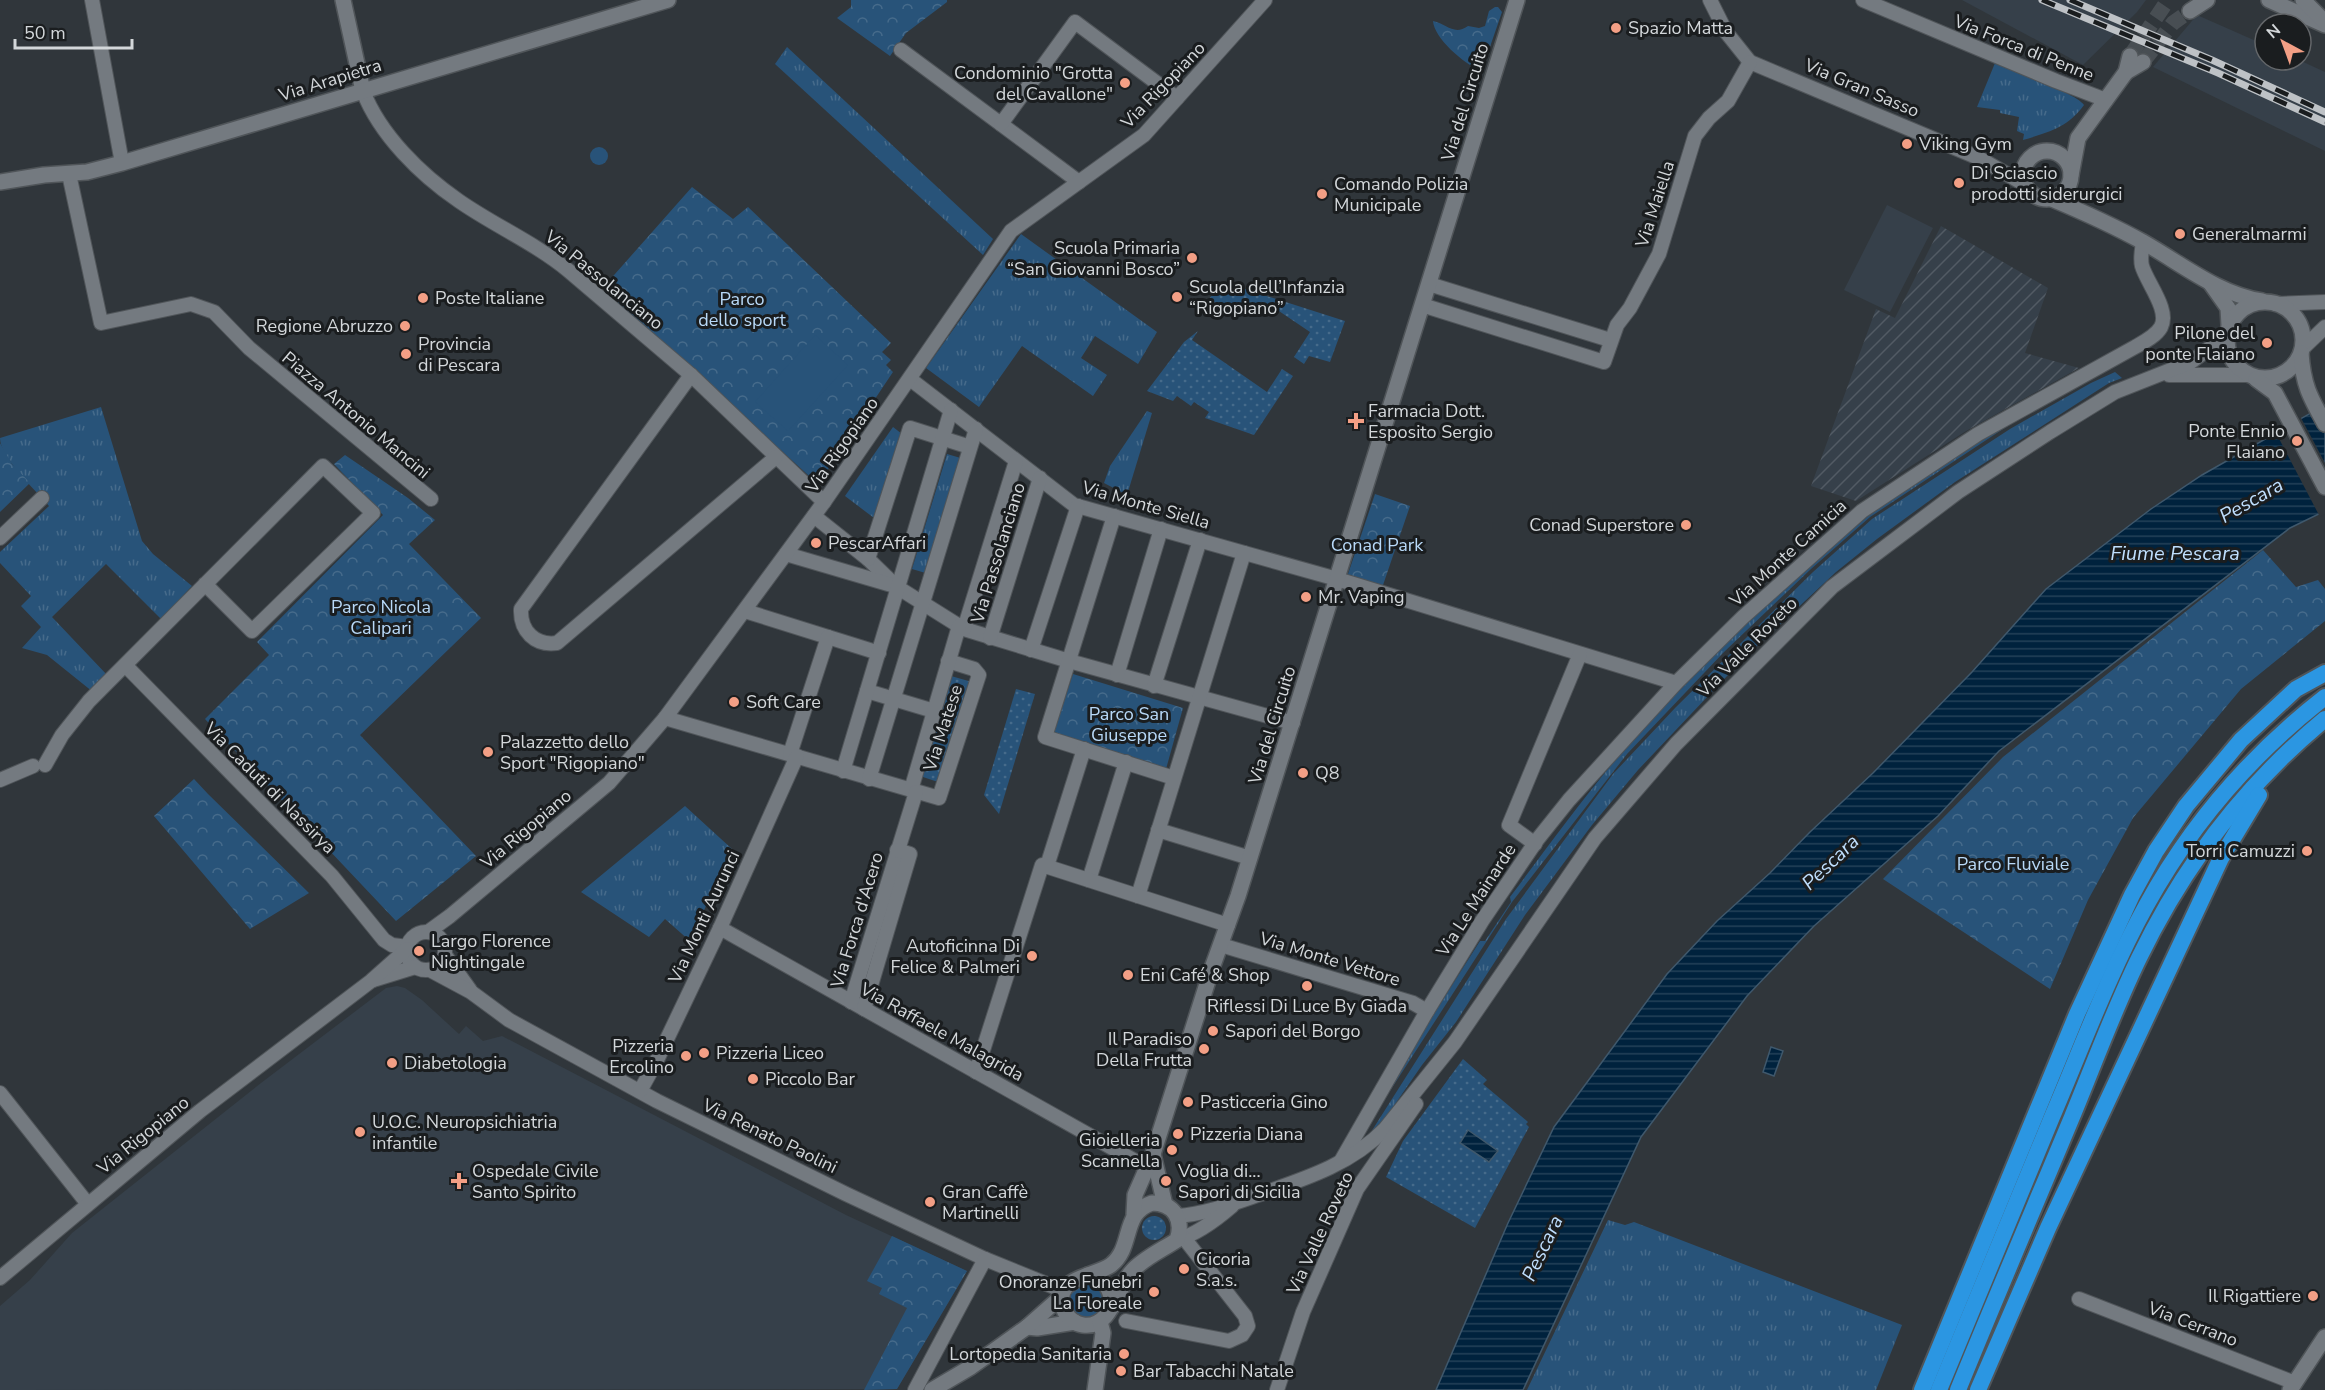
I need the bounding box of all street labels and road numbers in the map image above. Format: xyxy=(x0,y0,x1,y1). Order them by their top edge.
street label: Via Forca di Penne xyxy=(1950,9,2098,87)
street label: Via Rigopiano xyxy=(1115,36,1211,134)
street label: Via del Circuito xyxy=(1435,40,1494,165)
street label: Via Arapietra xyxy=(275,53,384,107)
street label: Via Gran Sasso xyxy=(1800,53,1923,123)
street label: Via Maiella xyxy=(1629,158,1680,251)
street label: Via Passolanciano xyxy=(539,224,668,335)
street label: Piazza Antonio Mancini xyxy=(277,346,435,484)
street label: Via Rigopiano xyxy=(799,392,884,499)
street label: Via Monte Siella xyxy=(1078,475,1213,535)
street label: Via Passolanciano xyxy=(965,480,1031,627)
street label: Via Monte Camicia xyxy=(1724,494,1852,613)
street label: Via Valle Roveto xyxy=(1691,591,1803,703)
street label: Via del Circuito xyxy=(1242,663,1301,788)
street label: Via Matese xyxy=(917,682,968,775)
street label: Via Caduti di Nassirya xyxy=(198,716,341,859)
street label: Via Rigopiano xyxy=(475,784,577,875)
street label: Via Le Mainarde xyxy=(1430,839,1521,962)
street label: Via Monti Aurunci xyxy=(662,847,745,988)
street label: Via Forca d'Acero xyxy=(825,849,889,992)
street label: Via Monte Vettore xyxy=(1256,926,1403,992)
street label: Via Raffaele Malagrida xyxy=(855,977,1028,1087)
street label: Via Rigopiano xyxy=(91,1090,194,1180)
street label: Via Renato Paolini xyxy=(698,1093,841,1179)
street label: Via Valle Roveto xyxy=(1281,1168,1359,1299)
street label: Via Cerrano xyxy=(2144,1296,2241,1352)

